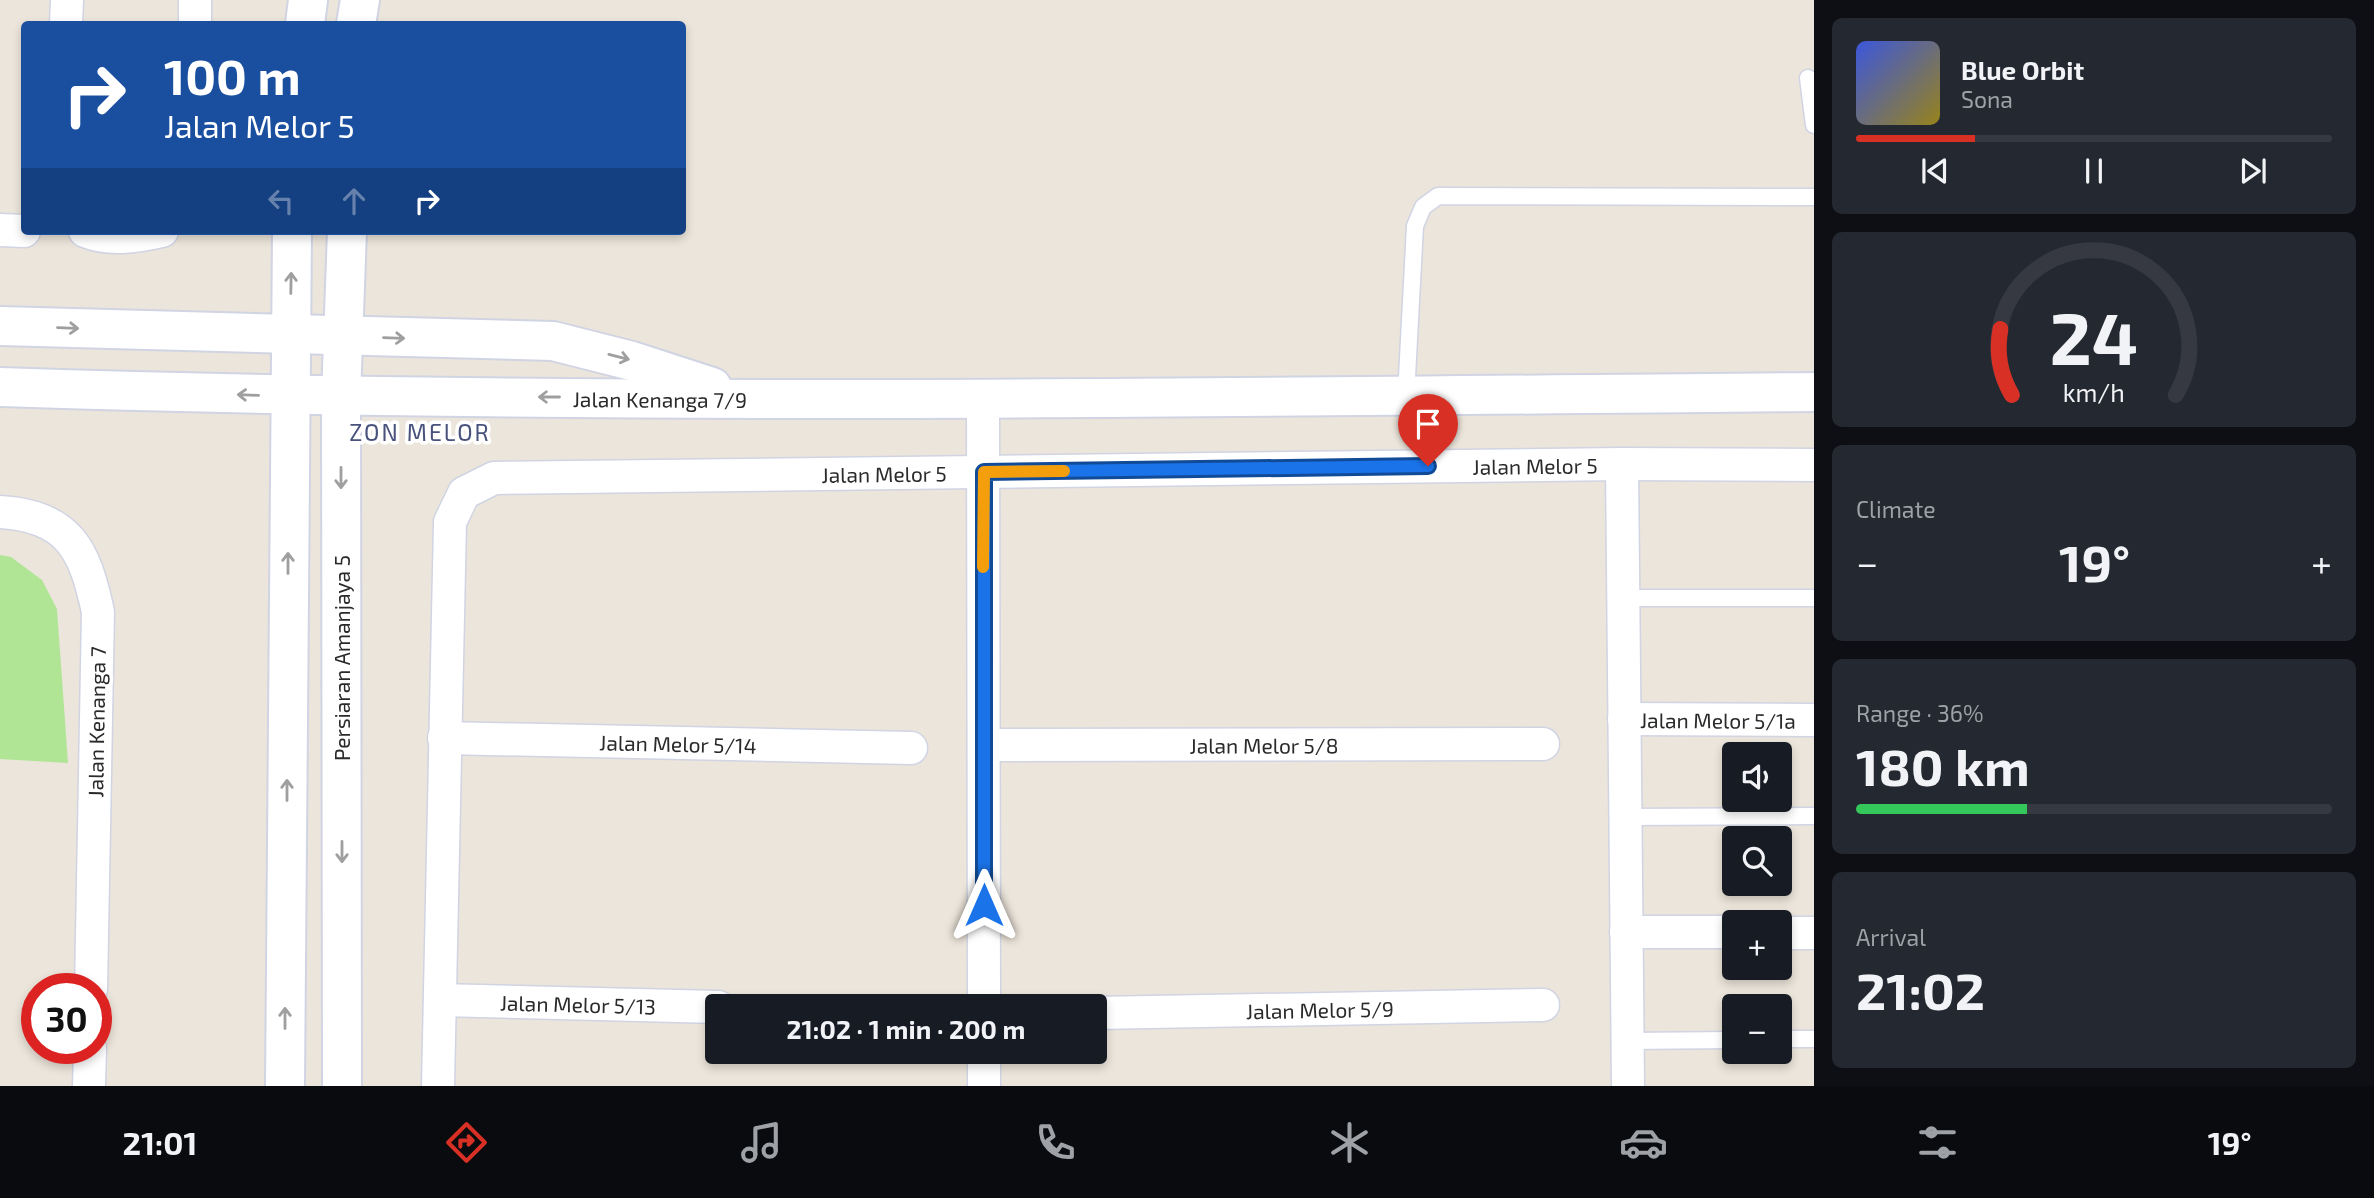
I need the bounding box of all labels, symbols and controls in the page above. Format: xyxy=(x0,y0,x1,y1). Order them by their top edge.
text: 100 m xyxy=(164,46,301,105)
icon: right xyxy=(49,49,140,140)
text: Blue Orbit xyxy=(1961,54,2084,85)
text: Sona xyxy=(1961,85,2013,113)
text: Jalan Melor 5 xyxy=(164,106,355,144)
icon: previous xyxy=(1916,152,1954,190)
icon: pause xyxy=(2075,152,2113,190)
icon: next xyxy=(2234,152,2272,190)
icon: left xyxy=(262,182,300,220)
icon: ahead xyxy=(335,182,373,220)
icon: right xyxy=(408,182,446,220)
one-way arrow xyxy=(284,272,298,295)
text: 24 xyxy=(2050,293,2138,381)
one-way arrow xyxy=(56,322,79,335)
one-way arrow xyxy=(382,331,405,344)
one-way arrow xyxy=(607,351,630,365)
text: km/h xyxy=(2063,377,2125,407)
street label: Jalan Kenanga 7/9 xyxy=(573,386,747,411)
one-way arrow xyxy=(237,389,260,402)
one-way arrow xyxy=(538,390,561,404)
pin xyxy=(1398,394,1458,466)
icon: arrive xyxy=(1409,405,1447,443)
district label: ZON MELOR xyxy=(349,418,491,446)
street label: Jalan Melor 5 xyxy=(1472,452,1598,478)
street label: Jalan Melor 5 xyxy=(821,460,947,486)
one-way arrow xyxy=(334,466,348,489)
text: Climate xyxy=(1856,495,1936,523)
text: 19° xyxy=(2059,530,2130,592)
text: − xyxy=(1856,539,1878,585)
text: + xyxy=(2311,539,2332,585)
one-way arrow xyxy=(281,552,295,575)
street label: Persiaran Amanjaya 5 xyxy=(329,555,355,761)
street label: Jalan Kenanga 7 xyxy=(82,646,110,798)
text: Range · 36% xyxy=(1856,699,1984,727)
street label: Jalan Melor 5/1a xyxy=(1640,707,1796,732)
street label: Jalan Melor 5/14 xyxy=(599,729,757,757)
street label: Jalan Melor 5/8 xyxy=(1190,732,1338,757)
text: 180 km xyxy=(1856,734,2030,796)
map controls xyxy=(1722,742,1792,1064)
button: sound xyxy=(1722,742,1792,812)
one-way arrow xyxy=(280,779,294,802)
button: search xyxy=(1722,826,1792,896)
one-way arrow xyxy=(335,840,349,863)
position arrow xyxy=(947,868,1021,942)
button: + xyxy=(1722,910,1792,980)
text: Arrival xyxy=(1856,923,1926,951)
text: 21:02 xyxy=(1856,958,1985,1020)
speed limit sign: 30 xyxy=(21,973,112,1064)
street label: Jalan Melor 5/13 xyxy=(500,989,656,1018)
button: − xyxy=(1722,994,1792,1064)
street label: Jalan Melor 5/9 xyxy=(1246,995,1394,1023)
one-way arrow xyxy=(279,1007,292,1030)
text: 21:02 · 1 min · 200 m xyxy=(786,1013,1026,1044)
icon: directions xyxy=(442,1118,491,1167)
icon: music xyxy=(737,1118,786,1167)
icon: phone xyxy=(1031,1118,1080,1167)
icon: climate xyxy=(1325,1118,1374,1167)
icon: car xyxy=(1619,1118,1668,1167)
icon: filters xyxy=(1913,1118,1962,1167)
text: 21:01 xyxy=(123,1123,197,1161)
text: 19° xyxy=(2208,1123,2251,1161)

